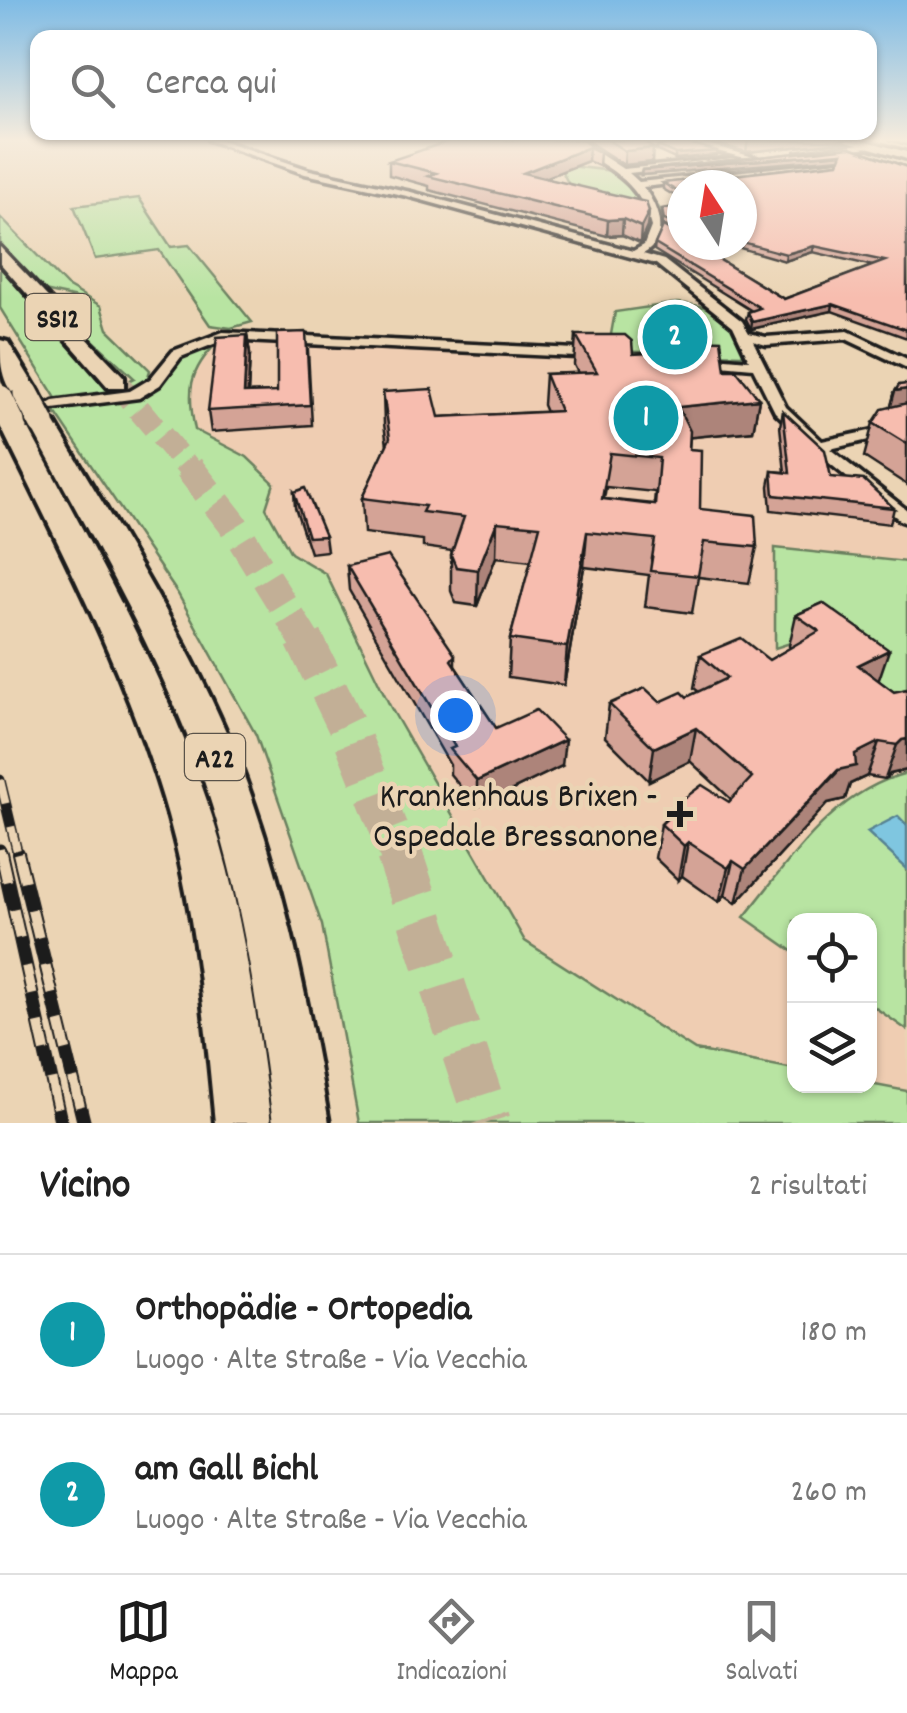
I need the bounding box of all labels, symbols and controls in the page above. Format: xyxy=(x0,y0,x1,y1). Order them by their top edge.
search box xyxy=(30,30,877,140)
icon: search xyxy=(65,58,120,113)
text: Cerca qui xyxy=(145,58,277,113)
north arrow xyxy=(667,170,757,260)
road number: SS12 xyxy=(26,294,90,340)
pin: 2 xyxy=(642,300,708,374)
pin: 1 xyxy=(614,380,678,456)
your location xyxy=(430,690,481,741)
road number: A22 xyxy=(185,734,245,780)
place label: Krankenhaus Brixen - Ospedale Bressanone xyxy=(373,774,658,864)
marker: Krankenhaus Brixen - Ospedale Bressanone xyxy=(667,801,693,827)
map controls xyxy=(787,913,877,1093)
button: locate xyxy=(787,913,877,1003)
button: layers xyxy=(787,1003,877,1093)
text: Vicino xyxy=(40,1158,131,1218)
text: 2 risultati xyxy=(749,1165,867,1211)
text: Orthopädie - Ortopedia xyxy=(135,1284,471,1339)
text: 1 xyxy=(69,1311,76,1357)
text: 180 m xyxy=(800,1311,867,1357)
text: Luogo · Alte Straße - Via Vecchia xyxy=(135,1339,527,1385)
text: am Gall Bichl xyxy=(135,1444,318,1499)
text: 2 xyxy=(66,1471,79,1517)
text: 260 m xyxy=(791,1471,867,1517)
text: Luogo · Alte Straße - Via Vecchia xyxy=(135,1499,527,1545)
tab: Mappa xyxy=(109,1594,178,1694)
tab: Indicazioni xyxy=(396,1594,507,1694)
tab: Salvati xyxy=(725,1594,798,1694)

